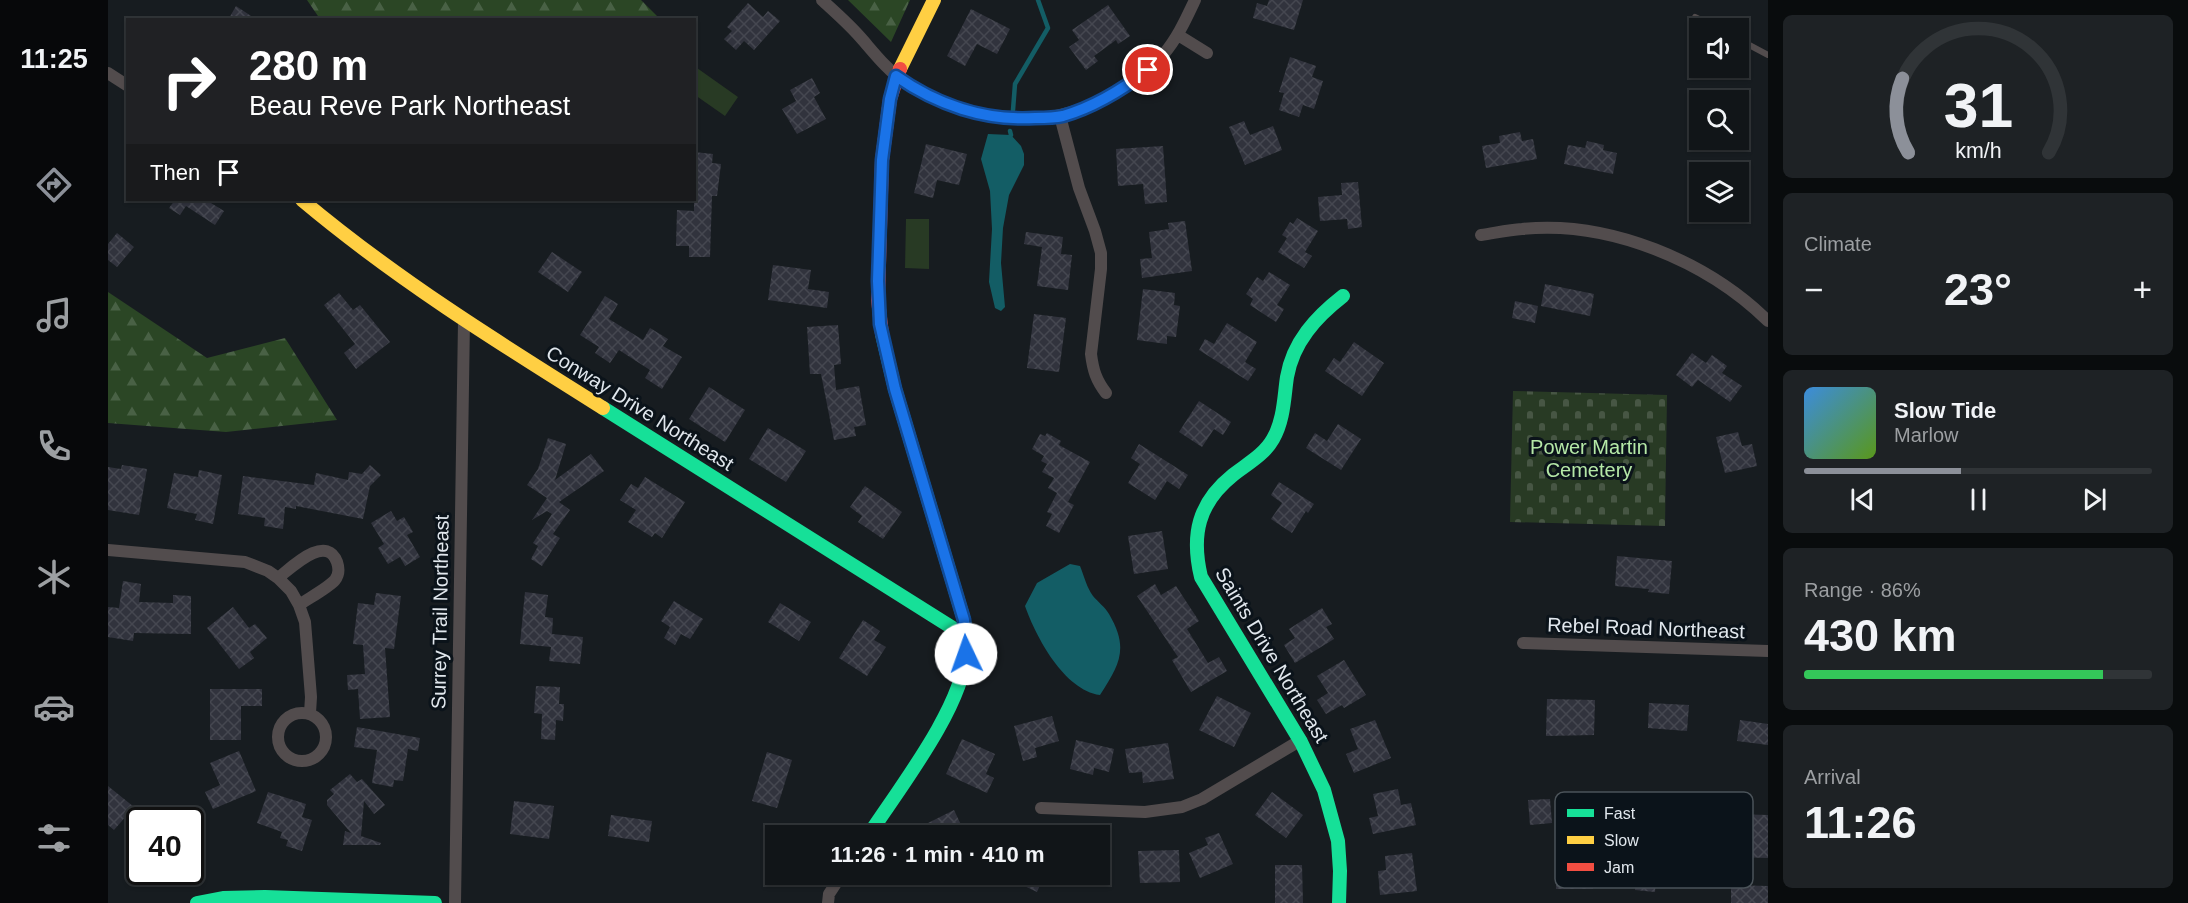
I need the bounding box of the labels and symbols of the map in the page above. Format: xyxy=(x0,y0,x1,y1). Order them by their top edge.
pin xyxy=(1122,44,1173,95)
street label: Conway Drive Northeast xyxy=(542,341,738,475)
park label: Power Martin Cemetery xyxy=(1530,436,1648,481)
street label: Surrey Trail Northeast xyxy=(427,514,453,709)
street label: Saints Drive Northeast xyxy=(1211,564,1333,747)
street label: Rebel Road Northeast xyxy=(1547,614,1746,642)
position arrow xyxy=(934,622,998,686)
legend xyxy=(1555,792,1753,888)
text: Fast xyxy=(1604,805,1636,822)
speed limit sign: 40 xyxy=(126,807,204,885)
text: Slow xyxy=(1604,832,1639,849)
text: Jam xyxy=(1604,859,1634,876)

